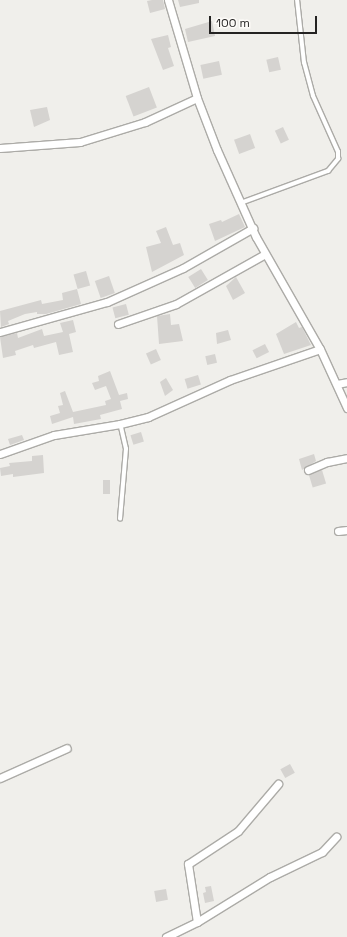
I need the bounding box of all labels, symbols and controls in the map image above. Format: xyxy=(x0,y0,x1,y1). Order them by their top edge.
scale bar xyxy=(211,8,319,34)
text: 100 m xyxy=(216,15,250,31)

